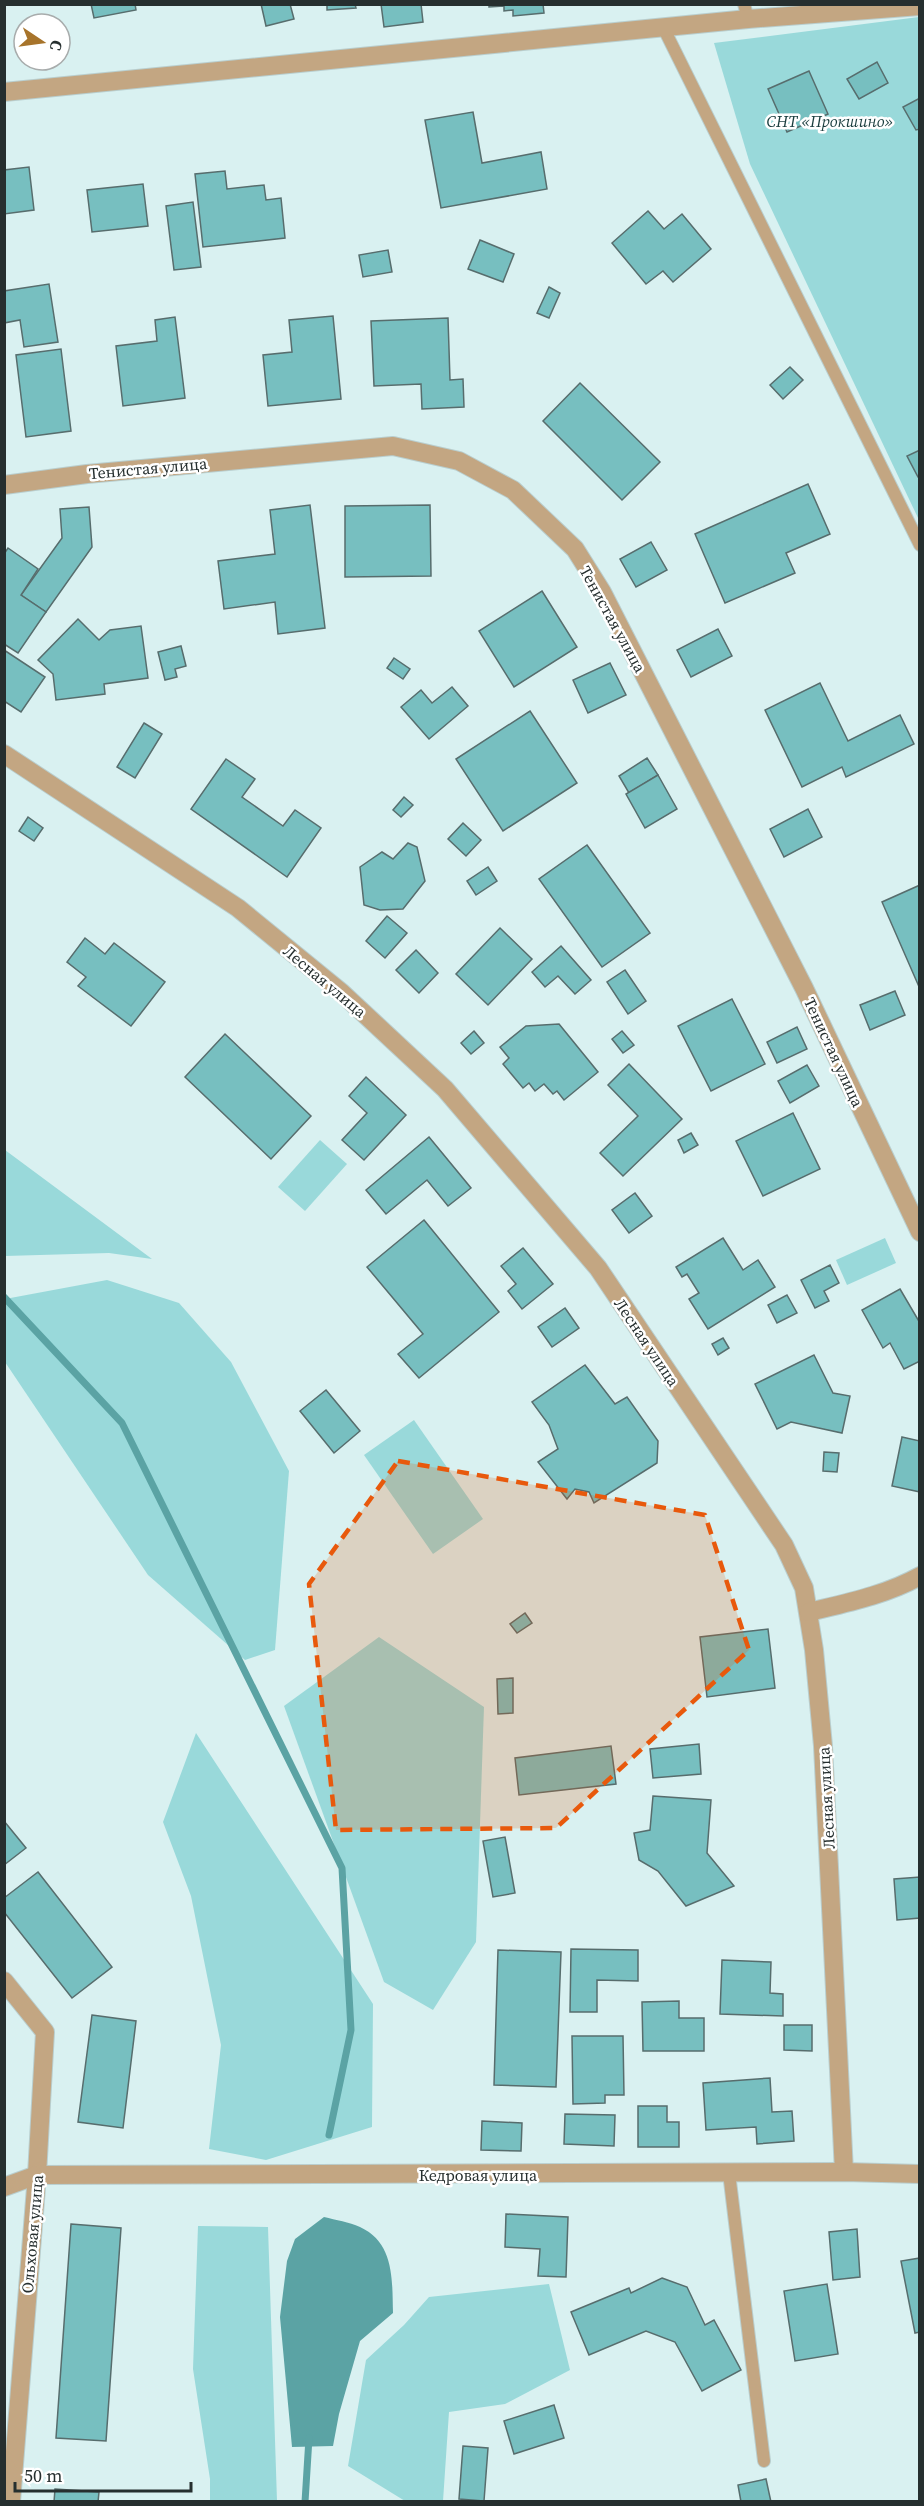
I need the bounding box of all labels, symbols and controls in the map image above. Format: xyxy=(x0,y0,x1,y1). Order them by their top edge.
north arrow xyxy=(12,12,72,72)
text: С xyxy=(45,38,68,53)
park label: СНТ «Прокшино» xyxy=(767,110,893,132)
street label: Тенистая улица xyxy=(88,452,209,484)
street label: Тенистая улица xyxy=(575,562,652,677)
street label: Лесная улица xyxy=(279,940,372,1023)
street label: Тенистая улица xyxy=(799,994,869,1111)
street label: Лесная улица xyxy=(609,1293,685,1391)
street label: Лесная улица xyxy=(812,1746,840,1850)
street label: Кедровая улица xyxy=(419,2164,538,2186)
street label: Ольховая улица xyxy=(16,2173,48,2294)
scale bar xyxy=(15,2455,190,2493)
text: 50 m xyxy=(24,2463,62,2488)

